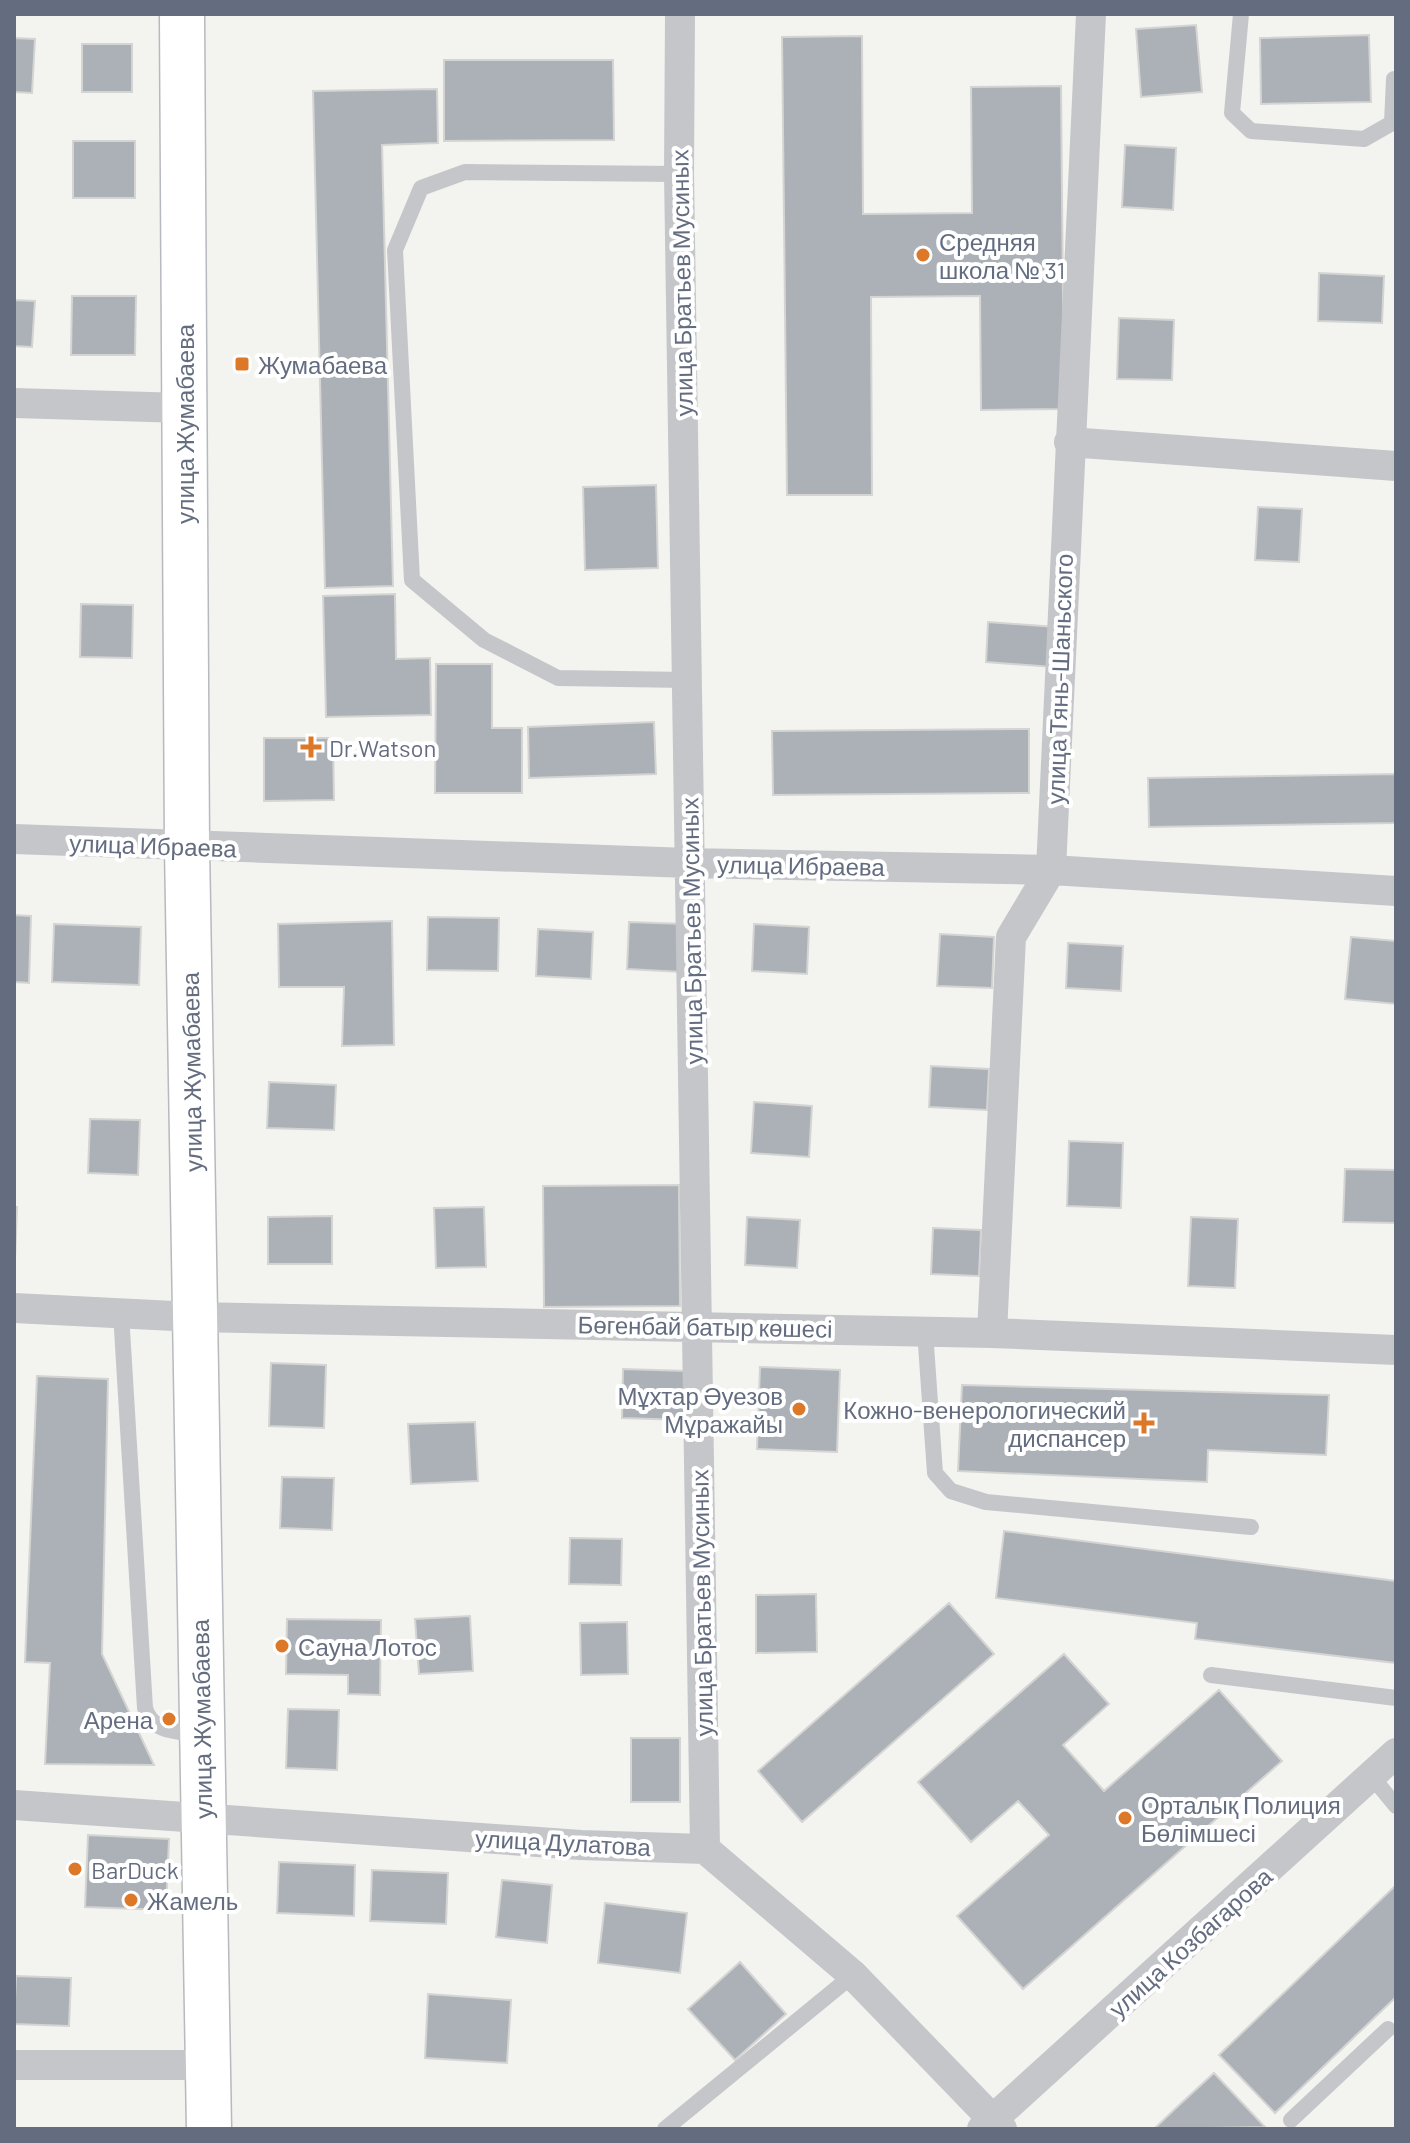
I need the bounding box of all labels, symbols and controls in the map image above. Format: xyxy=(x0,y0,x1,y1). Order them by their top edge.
street label: улица Братьев Мусиных xyxy=(664,149,698,417)
place label: Средняя школа № 31 xyxy=(939,227,1065,284)
marker: Средняя школа № 31 xyxy=(914,246,932,264)
street label: улица Жумабаева xyxy=(170,323,199,524)
place label: Жумабаева xyxy=(258,350,388,379)
marker: Жумабаева xyxy=(233,355,251,373)
street label: улица Тянь-Шаньского xyxy=(1040,553,1078,805)
place label: Dr.Watson xyxy=(329,733,436,762)
marker: Dr.Watson xyxy=(300,736,322,758)
street label: улица Братьев Мусиных xyxy=(674,797,708,1065)
street label: улица Ибраева xyxy=(69,828,238,862)
street label: улица Ибраева xyxy=(717,849,886,881)
street label: улица Жумабаева xyxy=(175,971,207,1172)
street label: Бөгенбай батыр көшесі xyxy=(577,1309,833,1343)
place label: Мұхтар Әуезов Мұражайы xyxy=(618,1381,783,1438)
place label: Кожно-венерологический диспансер xyxy=(843,1395,1126,1452)
marker: Мұхтар Әуезов Мұражайы xyxy=(790,1400,808,1418)
marker: Кожно-венерологический диспансер xyxy=(1133,1412,1155,1434)
street label: улица Братьев Мусиных xyxy=(684,1469,718,1737)
street label: улица Жумабаева xyxy=(185,1618,217,1819)
place label: Сауна Лотос xyxy=(298,1632,437,1661)
marker: Сауна Лотос xyxy=(273,1637,291,1655)
place label: Арена xyxy=(84,1705,154,1734)
marker: Арена xyxy=(160,1710,178,1728)
place label: Орталық Полиция Бөлімшесі xyxy=(1141,1790,1341,1847)
marker: Орталық Полиция Бөлімшесі xyxy=(1116,1809,1134,1827)
street label: улица Дулатова xyxy=(474,1823,652,1861)
place label: BarDuck xyxy=(91,1855,179,1884)
marker: BarDuck xyxy=(66,1860,84,1878)
street label: улица Козбагарова xyxy=(1103,1861,1278,2023)
place label: Жамель xyxy=(147,1886,238,1915)
marker: Жамель xyxy=(122,1891,140,1909)

